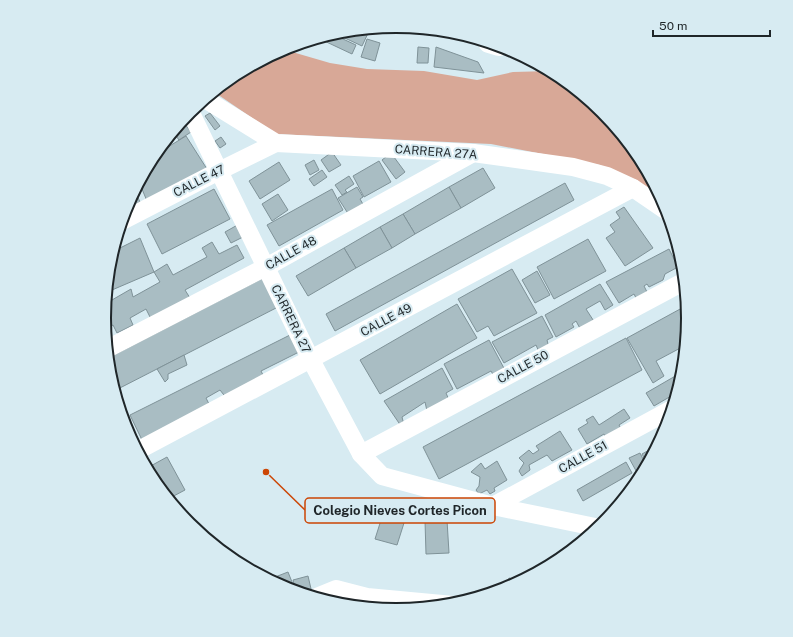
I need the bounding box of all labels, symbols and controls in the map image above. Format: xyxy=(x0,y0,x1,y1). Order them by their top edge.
scale bar xyxy=(653,12,770,38)
text: 50 m xyxy=(659,19,687,33)
street label: CARRERA 27A xyxy=(394,142,478,162)
street label: CALLE 47 xyxy=(171,162,227,200)
street label: CALLE 48 xyxy=(263,233,319,273)
street label: CARRERA 27 xyxy=(268,283,314,355)
street label: CALLE 49 xyxy=(358,301,414,339)
street label: CALLE 50 xyxy=(495,348,551,386)
street label: CALLE 51 xyxy=(556,438,610,476)
callout: Colegio Nieves Cortes Picon xyxy=(305,498,495,523)
text: Colegio Nieves Cortes Picon xyxy=(313,503,487,518)

